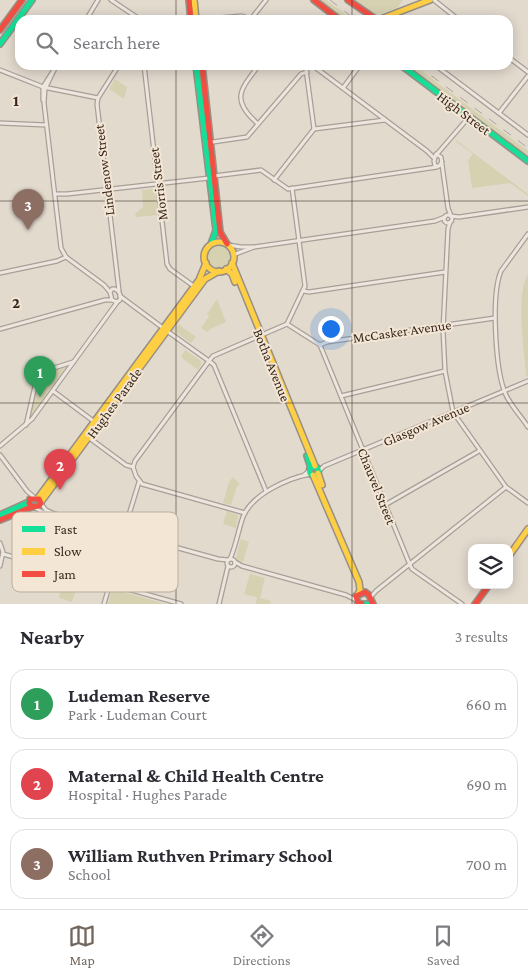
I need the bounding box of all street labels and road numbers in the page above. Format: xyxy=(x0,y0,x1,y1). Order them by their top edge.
street label: High Street xyxy=(434,88,494,138)
street label: Lindenow Street xyxy=(90,123,118,217)
street label: Morris Street xyxy=(146,146,170,221)
street label: McCasker Avenue xyxy=(352,316,452,346)
street label: Botha Avenue xyxy=(250,326,294,404)
street label: Hughes Parade xyxy=(83,365,145,441)
street label: Glasgow Avenue xyxy=(380,399,472,449)
street label: Chauvel Street xyxy=(354,445,400,527)

